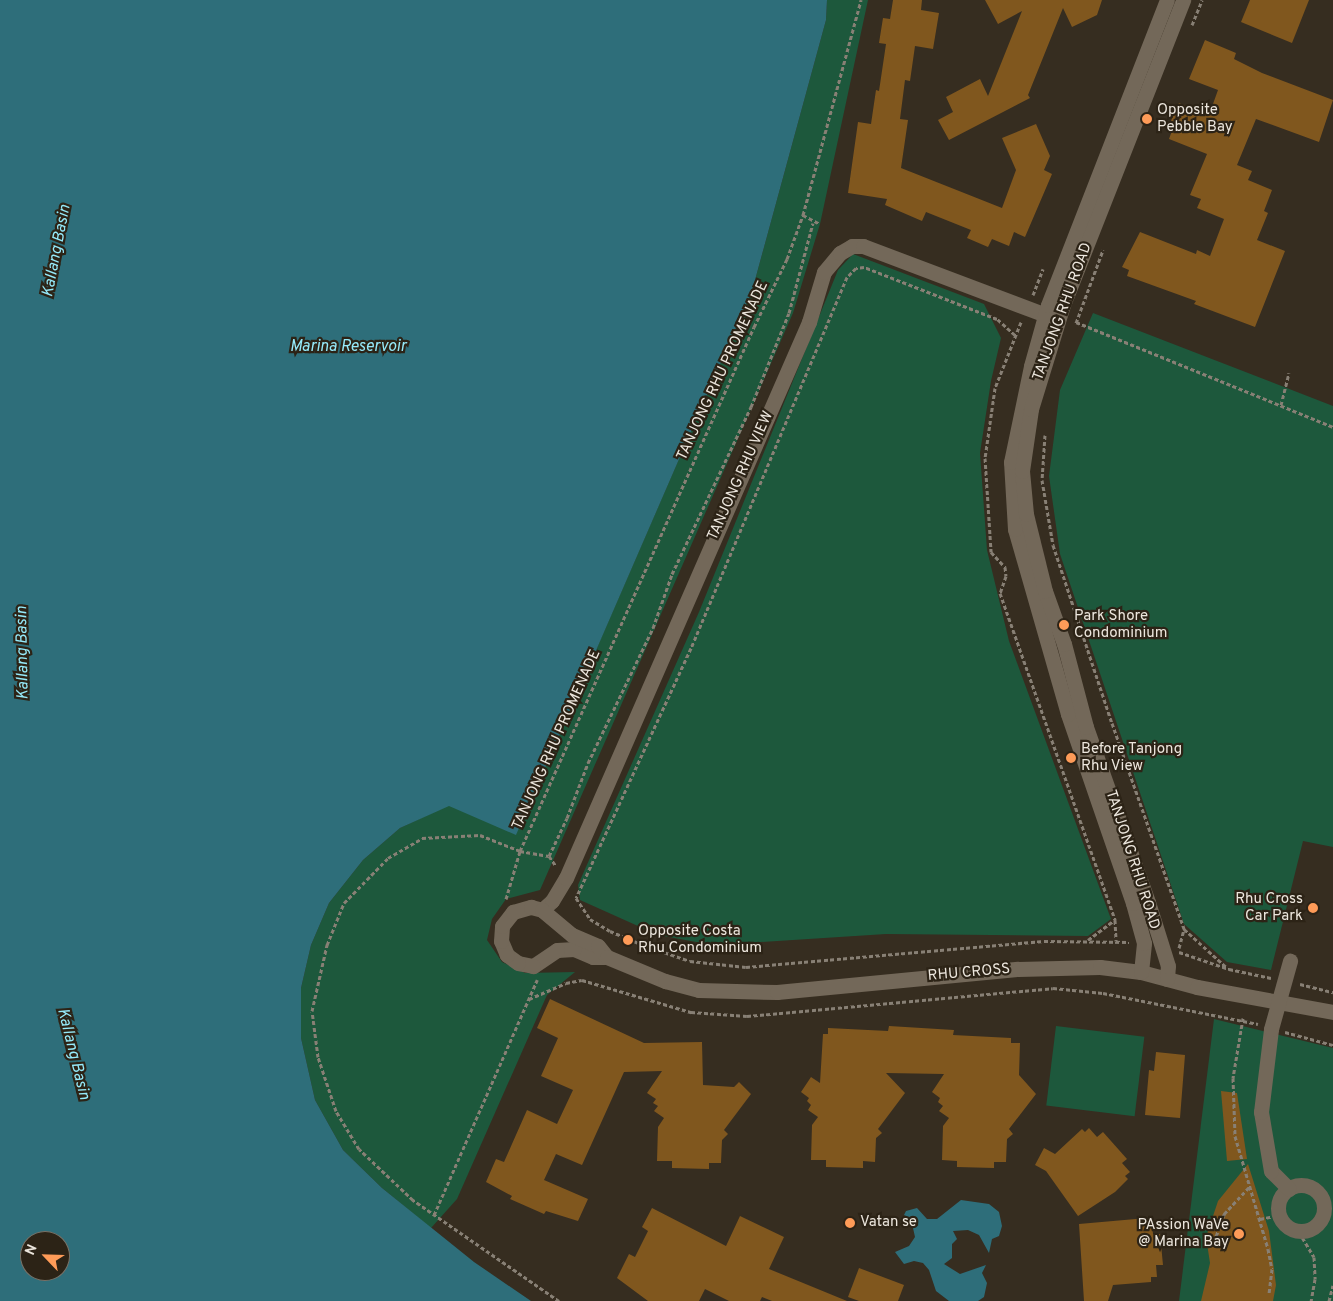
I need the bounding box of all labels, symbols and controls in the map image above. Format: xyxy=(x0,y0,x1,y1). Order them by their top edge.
place label: Opposite Pebble Bay xyxy=(1157,101,1233,136)
marker: Opposite Pebble Bay xyxy=(1141,113,1153,125)
water label: Kallang Basin xyxy=(39,203,75,299)
street label: TANJONG RHU ROAD xyxy=(1030,241,1096,383)
street label: TANJONG RHU PROMENADE xyxy=(673,278,773,464)
water label: Marina Reservoir xyxy=(290,337,406,357)
street label: TANJONG RHU VIEW xyxy=(704,408,778,544)
water label: Kallang Basin xyxy=(13,606,33,700)
place label: Park Shore Condominium xyxy=(1074,607,1167,642)
marker: Park Shore Condominium xyxy=(1058,619,1070,631)
street label: TANJONG RHU PROMENADE xyxy=(509,647,605,833)
place label: Before Tanjong Rhu View xyxy=(1081,740,1183,775)
marker: Before Tanjong Rhu View xyxy=(1065,752,1077,764)
street label: TANJONG RHU ROAD xyxy=(1101,788,1163,932)
place label: Rhu Cross Car Park xyxy=(1235,890,1303,925)
marker: Rhu Cross Car Park xyxy=(1307,902,1319,914)
place label: Opposite Costa Rhu Condominium xyxy=(638,922,762,957)
marker: Opposite Costa Rhu Condominium xyxy=(622,934,634,946)
street label: RHU CROSS xyxy=(927,960,1011,986)
water label: Kallang Basin xyxy=(52,1006,94,1102)
place label: Vatan se xyxy=(860,1214,917,1232)
place label: PAssion WaVe @ Marina Bay xyxy=(1137,1216,1229,1251)
marker: Vatan se xyxy=(844,1217,856,1229)
marker: PAssion WaVe @ Marina Bay xyxy=(1233,1228,1245,1240)
north arrow xyxy=(20,1231,70,1281)
text: N xyxy=(22,1242,42,1258)

